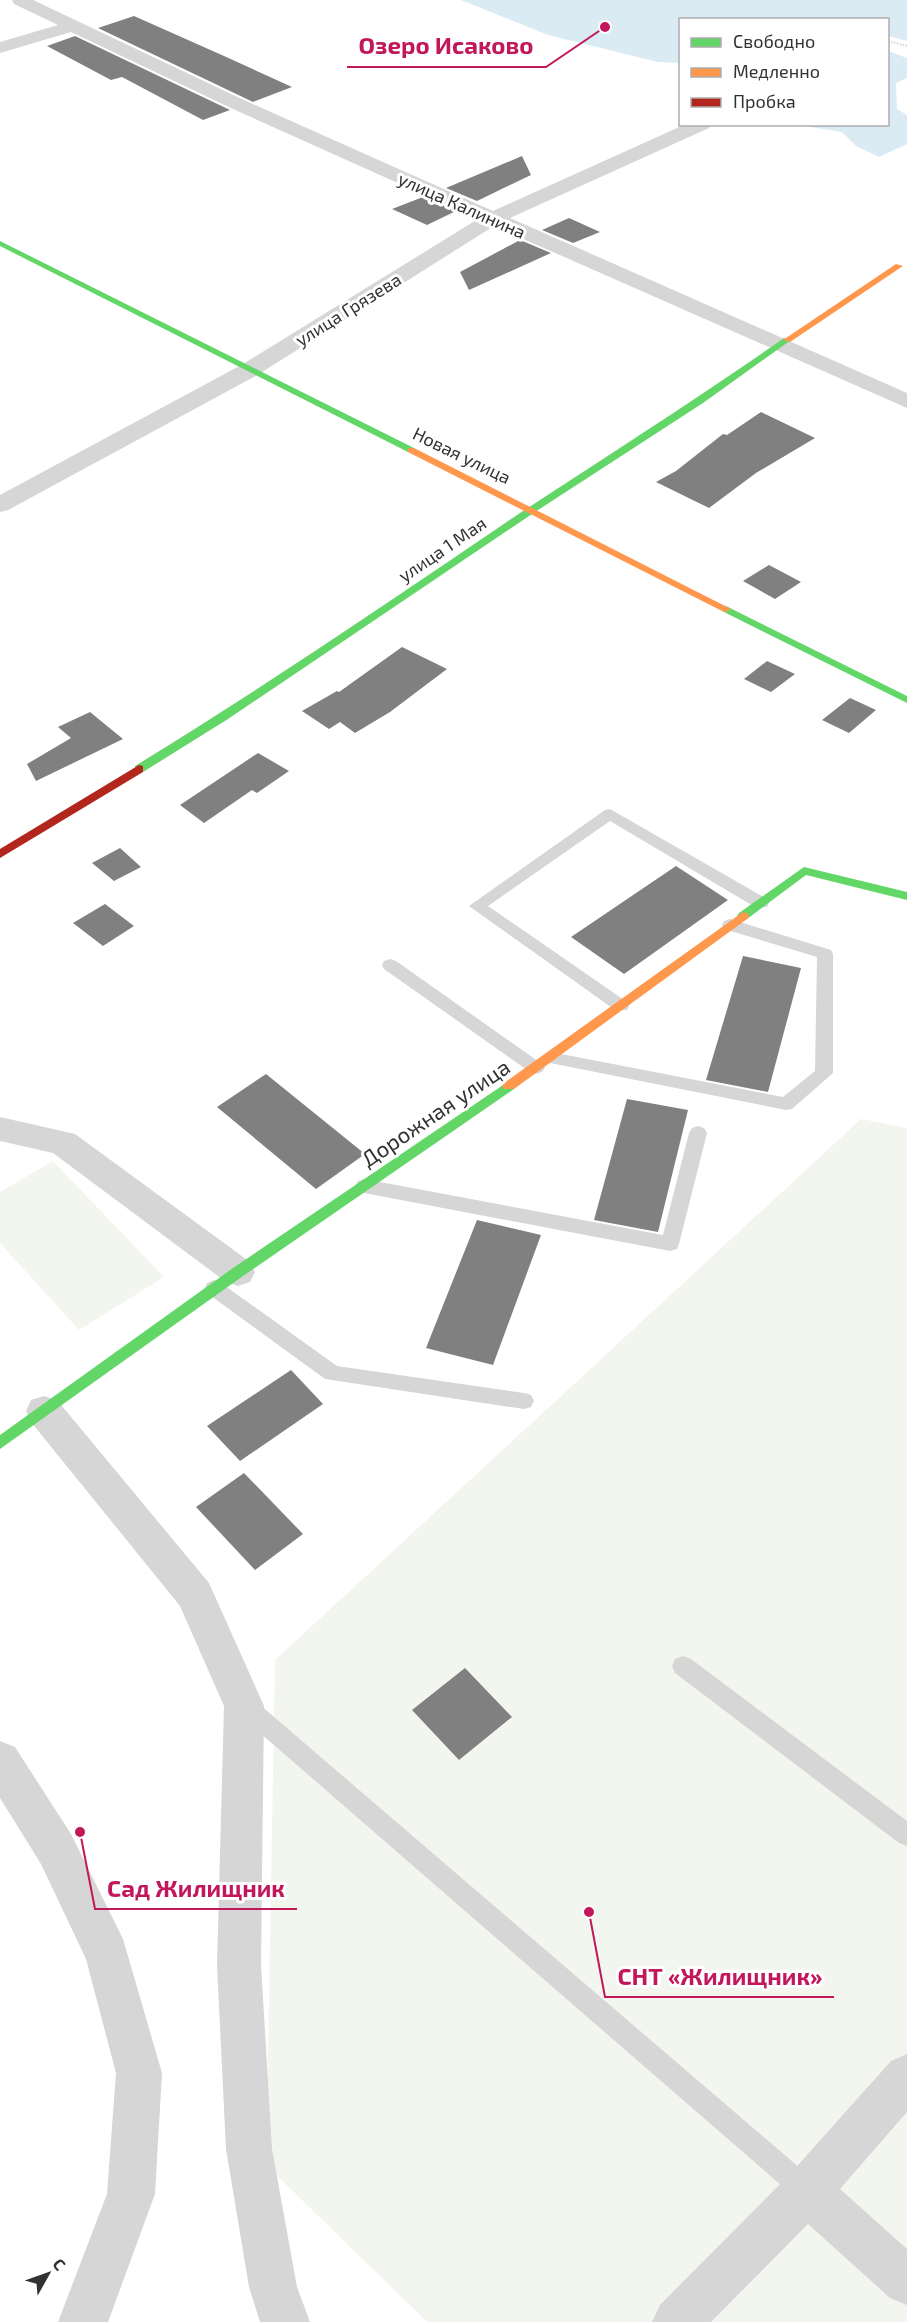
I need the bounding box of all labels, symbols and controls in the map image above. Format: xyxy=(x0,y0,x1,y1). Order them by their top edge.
legend xyxy=(679,18,889,126)
callout: Озеро Исаково xyxy=(347,25,546,67)
text: Озеро Исаково xyxy=(359,30,533,59)
text: Свободно xyxy=(733,30,815,52)
text: Медленно xyxy=(733,60,820,82)
text: Пробка xyxy=(733,90,796,112)
street label: улица Калинина xyxy=(395,167,529,243)
street label: улица Грязева xyxy=(291,268,405,350)
street label: Новая улица xyxy=(409,422,515,488)
street label: улица 1 Мая xyxy=(394,512,490,586)
street label: Дорожная улица xyxy=(356,1053,515,1172)
callout: Сад Жилищник xyxy=(95,1867,297,1909)
text: Сад Жилищник xyxy=(107,1873,285,1902)
callout: СНТ «Жилищник» xyxy=(605,1955,834,1997)
text: СНТ «Жилищник» xyxy=(617,1961,823,1990)
north arrow xyxy=(18,2244,78,2304)
text: С xyxy=(50,2254,70,2274)

